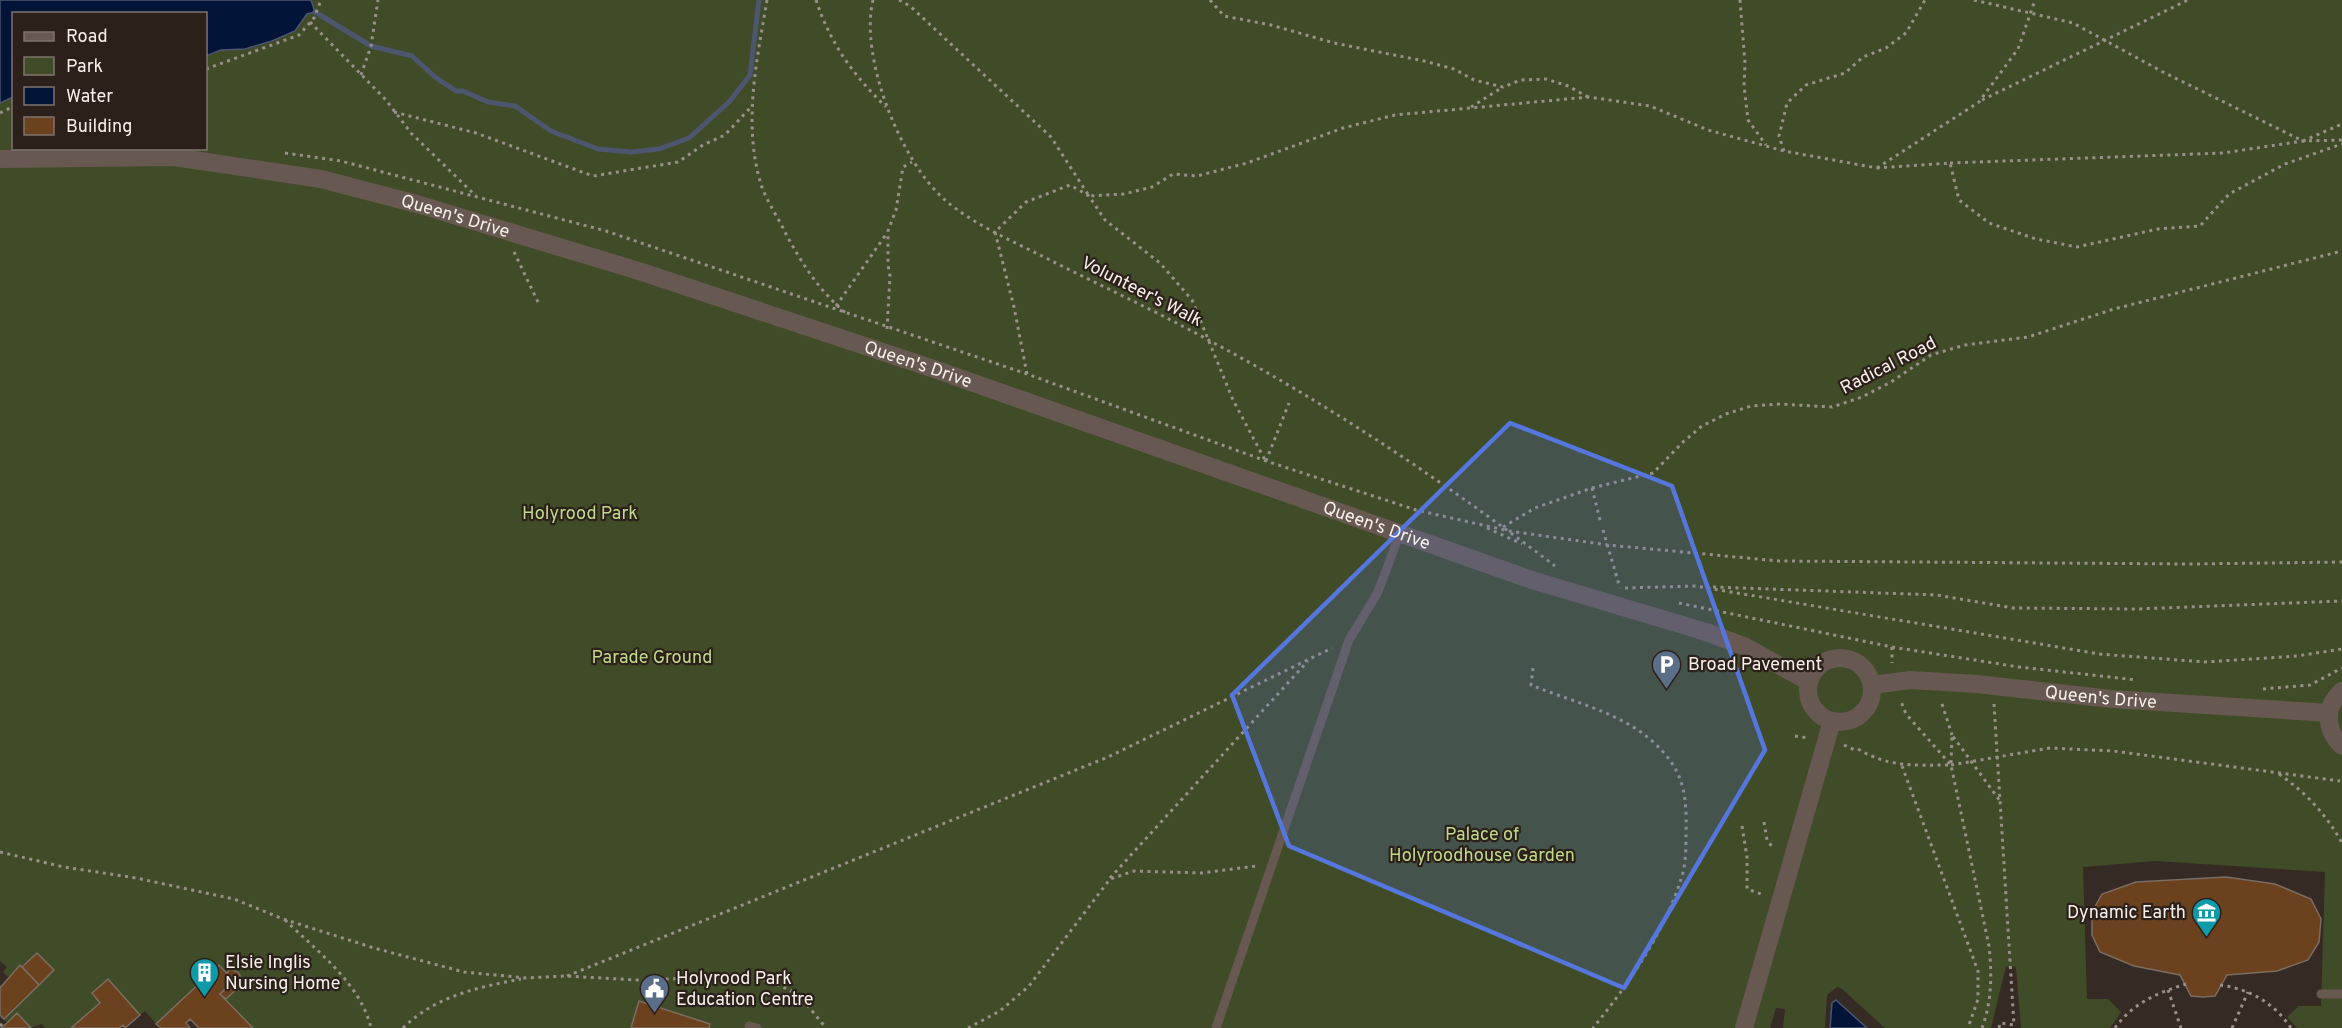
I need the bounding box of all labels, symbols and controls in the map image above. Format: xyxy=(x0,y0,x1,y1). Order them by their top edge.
legend xyxy=(12,12,207,150)
text: Road xyxy=(66,26,108,49)
text: Park xyxy=(66,56,103,79)
text: Water xyxy=(66,86,113,109)
text: Building xyxy=(66,116,132,139)
street label: Queen's Drive xyxy=(398,190,512,244)
street label: Volunteer's Walk xyxy=(1077,252,1206,333)
street label: Radical Road xyxy=(1837,332,1941,400)
street label: Queen's Drive xyxy=(861,337,975,394)
street label: Queen's Drive xyxy=(1319,497,1433,556)
park label: Holyrood Park xyxy=(522,503,638,526)
park label: Parade Ground xyxy=(592,647,712,670)
parking icon: Broad Pavement xyxy=(1651,648,1683,690)
place label: Broad Pavement xyxy=(1688,654,1822,677)
street label: Queen's Drive xyxy=(2043,682,2157,715)
park label: Palace of Holyroodhouse Garden xyxy=(1389,824,1575,868)
museum icon: Dynamic Earth xyxy=(2191,896,2223,938)
place label: Dynamic Earth xyxy=(2067,902,2186,925)
place label: Elsie Inglis Nursing Home xyxy=(225,952,340,996)
building icon: Elsie Inglis Nursing Home xyxy=(188,956,220,998)
place label: Holyrood Park Education Centre xyxy=(676,968,813,1012)
public building icon: Holyrood Park Education Centre xyxy=(639,972,671,1014)

